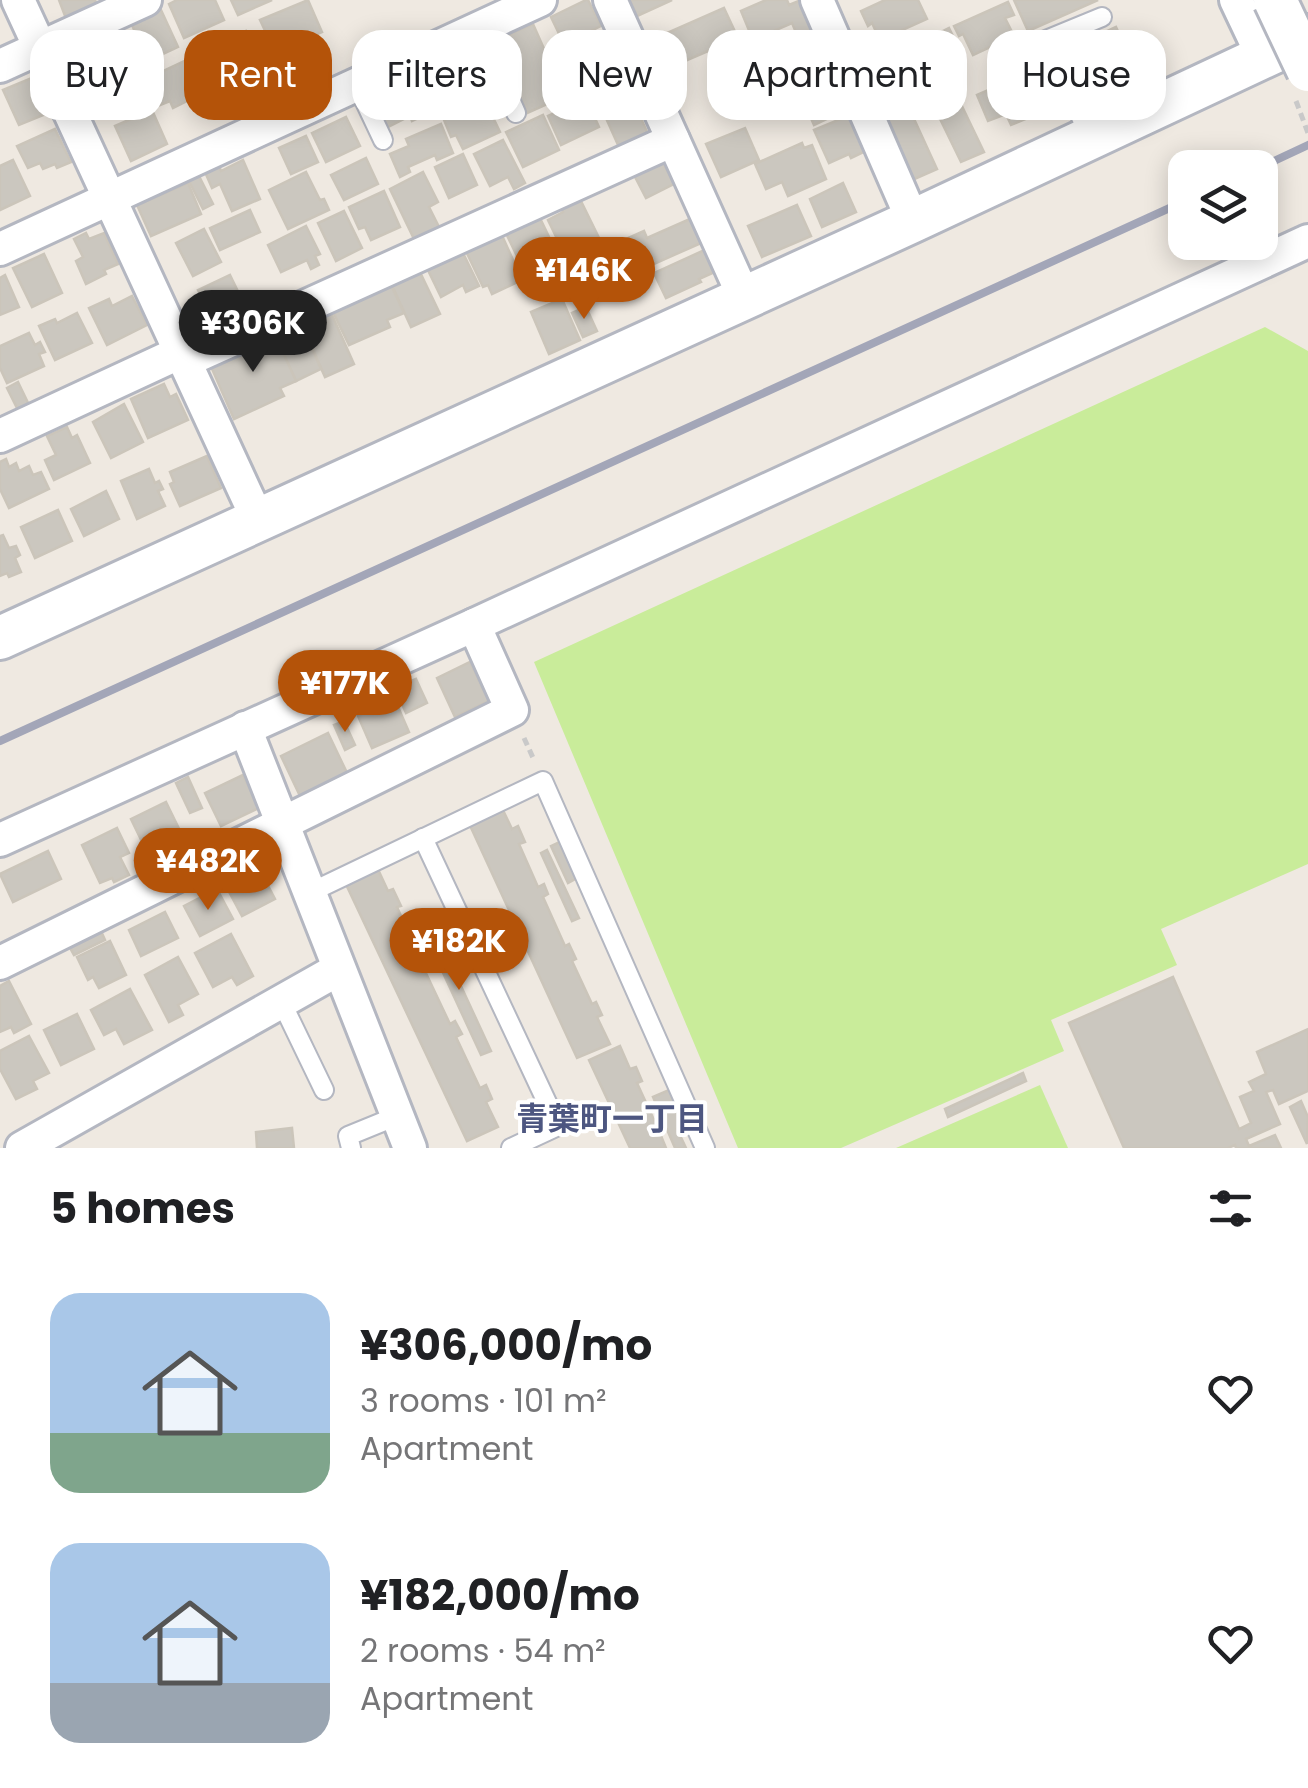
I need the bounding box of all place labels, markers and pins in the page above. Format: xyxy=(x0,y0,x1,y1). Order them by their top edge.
pin: ¥146K xyxy=(514,237,654,322)
pin: ¥306K xyxy=(183,290,323,375)
pin: ¥177K xyxy=(275,650,415,735)
pin: ¥482K xyxy=(138,828,278,913)
pin: ¥182K xyxy=(389,908,529,993)

